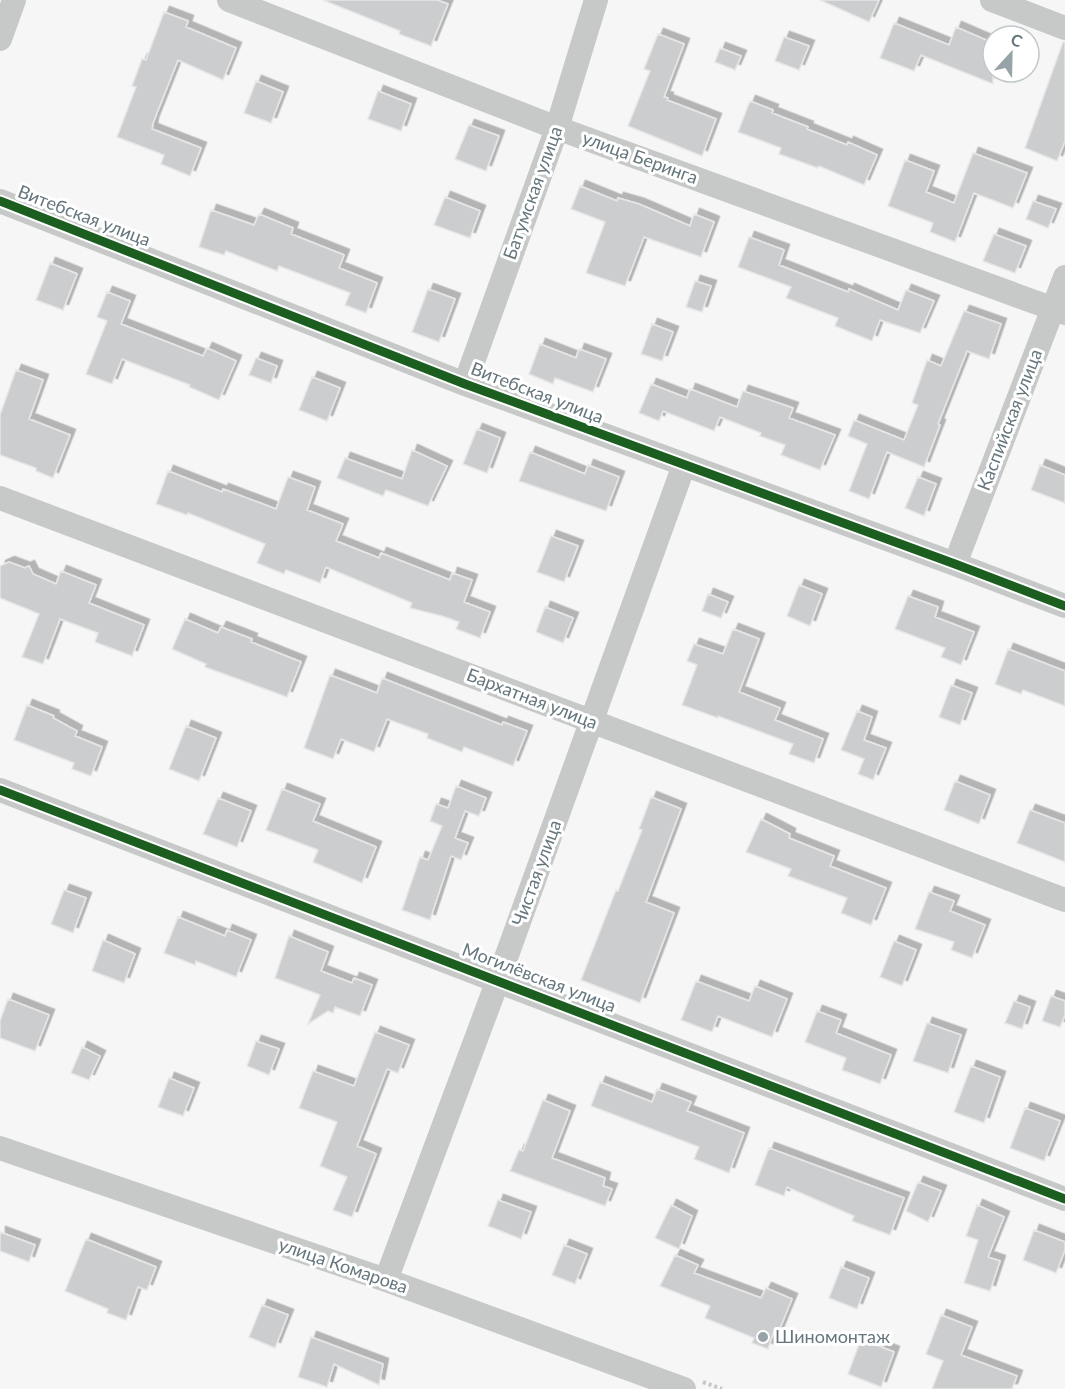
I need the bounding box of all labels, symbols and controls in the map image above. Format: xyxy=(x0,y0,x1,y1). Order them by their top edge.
north arrow xyxy=(981,24,1041,84)
text: С xyxy=(1008,29,1026,51)
street label: Батумская улица xyxy=(498,123,566,262)
street label: улица Беринга xyxy=(580,126,701,188)
street label: Витебская улица xyxy=(15,180,154,250)
street label: Каспийская улица xyxy=(972,346,1046,494)
street label: Витебская улица xyxy=(468,357,607,427)
street label: Бархатная улица xyxy=(464,663,601,733)
street label: Чистая улица xyxy=(507,817,565,929)
street label: Могилёвская улица xyxy=(459,938,619,1017)
street label: улица Комарова xyxy=(276,1233,411,1297)
place label: Шиномонтаж xyxy=(775,1325,890,1347)
marker: Шиномонтаж xyxy=(756,1330,770,1344)

